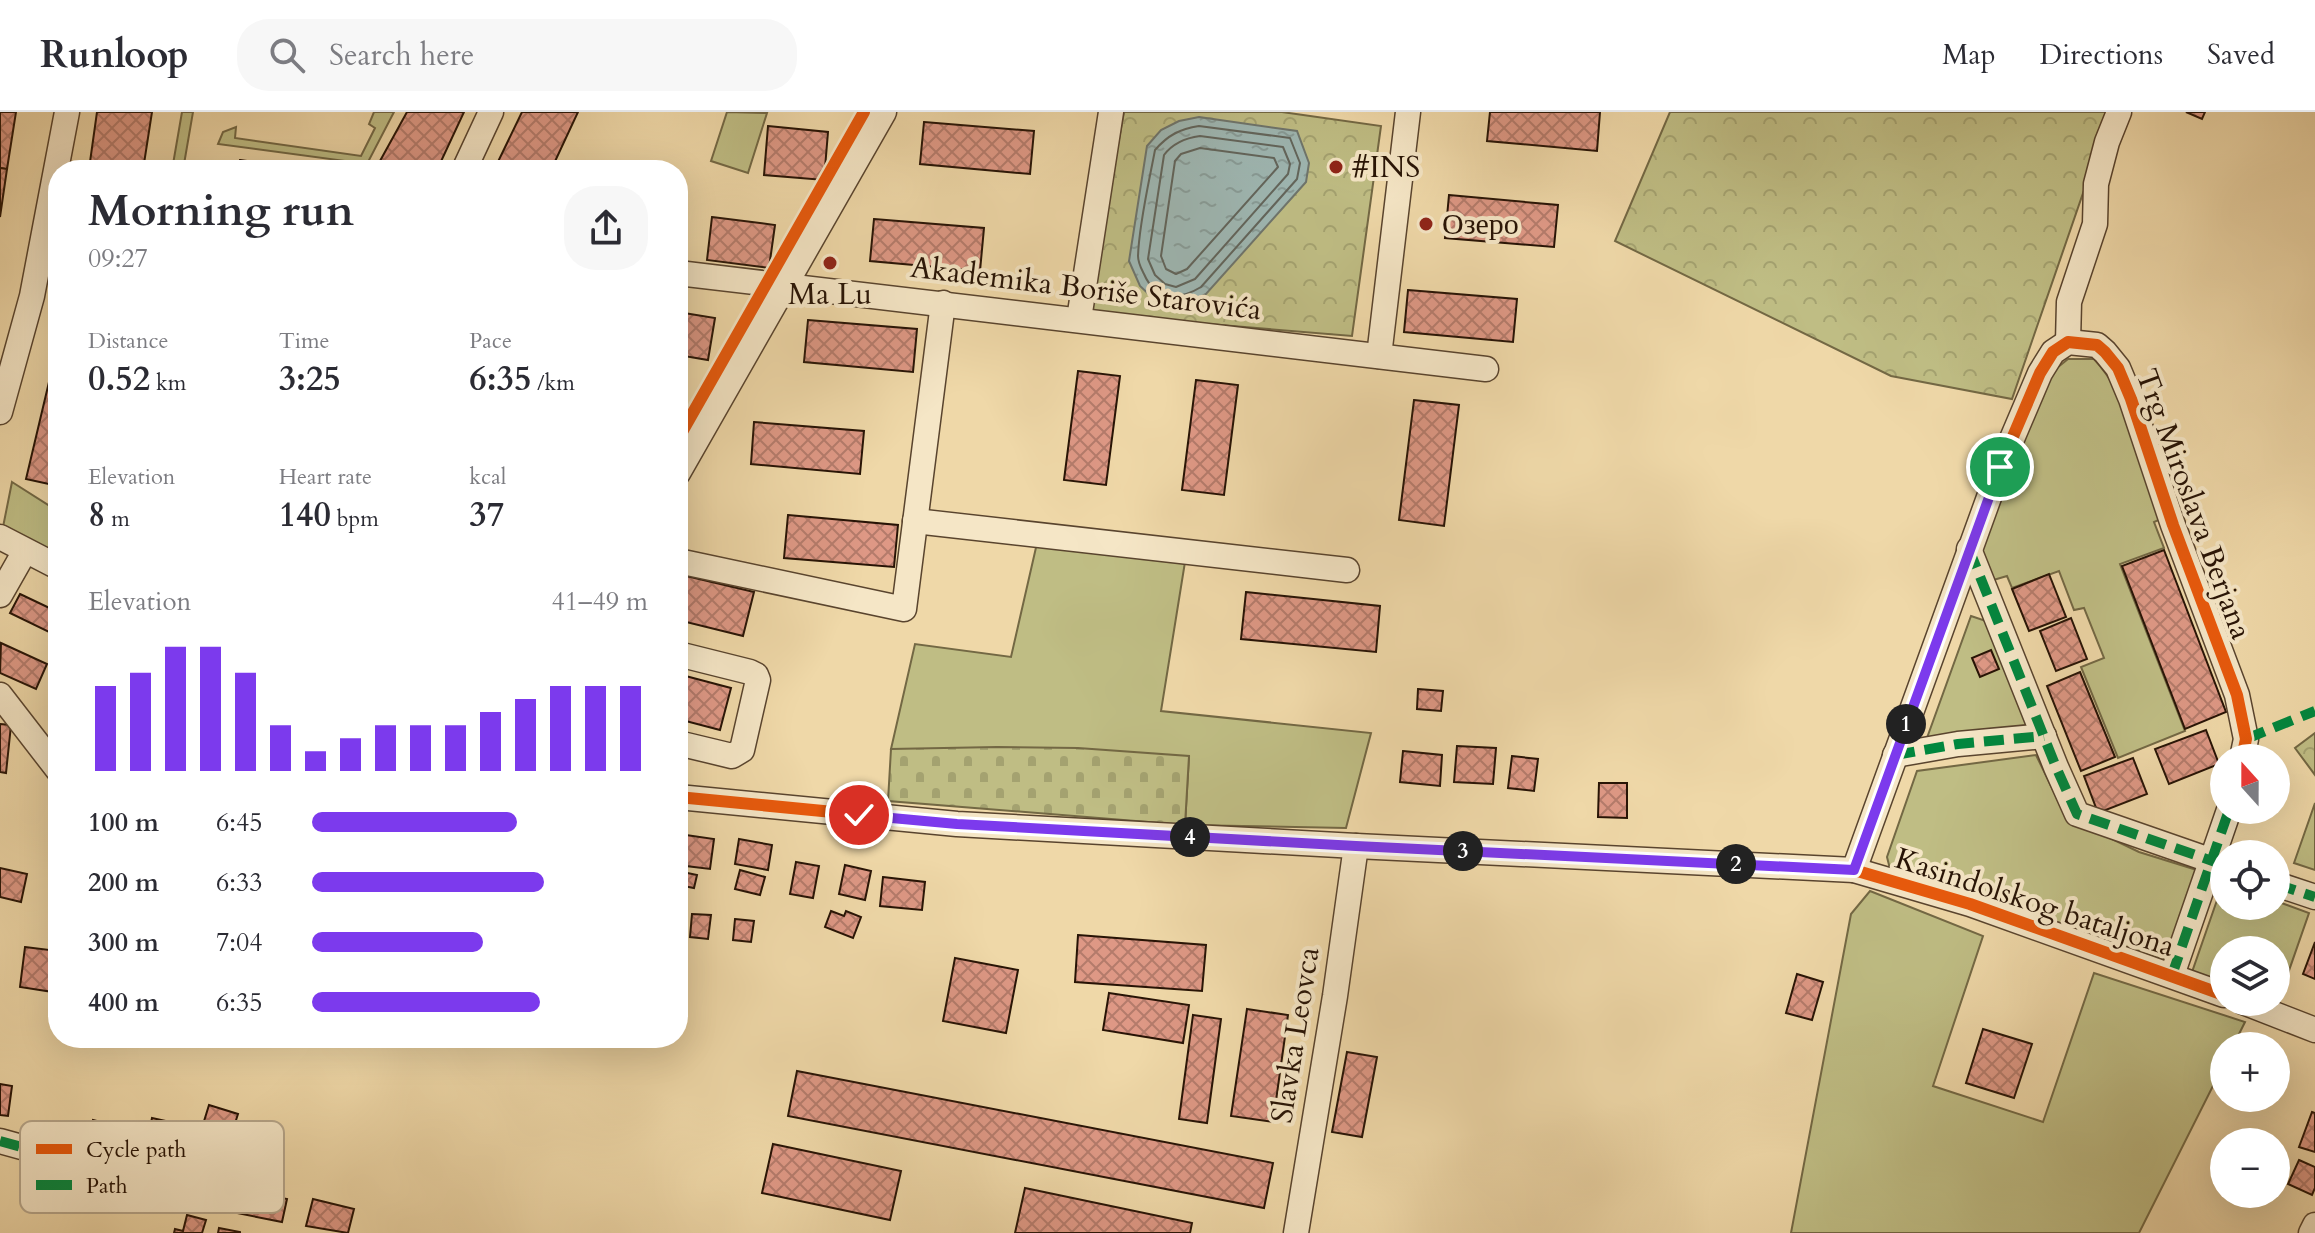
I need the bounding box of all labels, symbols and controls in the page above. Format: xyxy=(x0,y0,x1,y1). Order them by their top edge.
search box xyxy=(237,19,797,91)
text: Runloop xyxy=(40,29,189,81)
icon: search xyxy=(265,33,309,77)
text: Search here xyxy=(329,35,474,76)
text: Map xyxy=(1942,36,1996,74)
text: Directions xyxy=(2040,36,2163,74)
text: Saved xyxy=(2207,36,2275,74)
place label: #INS xyxy=(1352,147,1420,188)
marker: #INS xyxy=(1327,158,1345,176)
text: Morning run xyxy=(88,181,354,241)
button: share xyxy=(564,186,648,270)
place label: Озеро xyxy=(1442,204,1519,245)
marker: Озеро xyxy=(1417,215,1435,233)
text: 09:27 xyxy=(88,241,148,276)
street label: Akademika Boriše Starovića xyxy=(908,247,1264,330)
marker: Ma Lu xyxy=(821,254,839,272)
place label: Ma Lu xyxy=(788,274,872,315)
text: Distance xyxy=(88,326,168,356)
text: Time xyxy=(279,326,330,356)
text: Pace xyxy=(469,326,512,356)
text: 0.52 xyxy=(88,356,150,402)
text: 3:25 xyxy=(279,356,341,402)
text: 6:35 xyxy=(469,356,531,402)
street label: Trg Miroslava Berjana xyxy=(2126,363,2262,645)
text: km xyxy=(150,368,186,398)
text: /km xyxy=(531,368,575,398)
pin xyxy=(1966,433,2034,501)
icon: arrive xyxy=(1978,445,2022,489)
text: Elevation xyxy=(88,462,175,492)
text: Heart rate xyxy=(279,462,372,492)
text: kcal xyxy=(469,462,506,492)
text: 8 xyxy=(88,492,105,538)
text: 140 xyxy=(279,492,331,538)
text: 37 xyxy=(469,492,504,538)
text: m xyxy=(105,504,130,534)
text: bpm xyxy=(331,504,379,534)
text: Elevation xyxy=(88,584,191,619)
text: 41–49 m xyxy=(551,584,648,619)
pin: 1 xyxy=(1886,704,1926,744)
text: 1 xyxy=(1900,709,1912,739)
north arrow xyxy=(2210,744,2290,824)
map controls xyxy=(2210,744,2290,1208)
pin xyxy=(825,781,893,849)
icon: check xyxy=(837,793,881,837)
text: 100 m xyxy=(88,805,159,840)
text: 6:45 xyxy=(216,805,263,840)
pin: 4 xyxy=(1170,817,1210,857)
text: 4 xyxy=(1184,822,1196,852)
pin: 3 xyxy=(1443,831,1483,871)
text: 3 xyxy=(1457,836,1469,866)
street label: Kasindolskog bataljona xyxy=(1890,838,2180,967)
button: locate xyxy=(2210,840,2290,920)
pin: 2 xyxy=(1716,844,1756,884)
text: 2 xyxy=(1730,849,1742,879)
text: 200 m xyxy=(88,865,159,900)
text: 6:33 xyxy=(216,865,263,900)
text: 300 m xyxy=(88,925,159,960)
text: 7:04 xyxy=(216,925,263,960)
button: layers xyxy=(2210,936,2290,1016)
street label: Slavka Leovca xyxy=(1261,944,1330,1126)
text: 400 m xyxy=(88,985,159,1020)
text: 6:35 xyxy=(216,985,263,1020)
button: + xyxy=(2210,1032,2290,1112)
legend xyxy=(20,1121,284,1213)
button: − xyxy=(2210,1128,2290,1208)
text: Cycle path xyxy=(86,1135,186,1165)
text: Path xyxy=(86,1171,128,1201)

